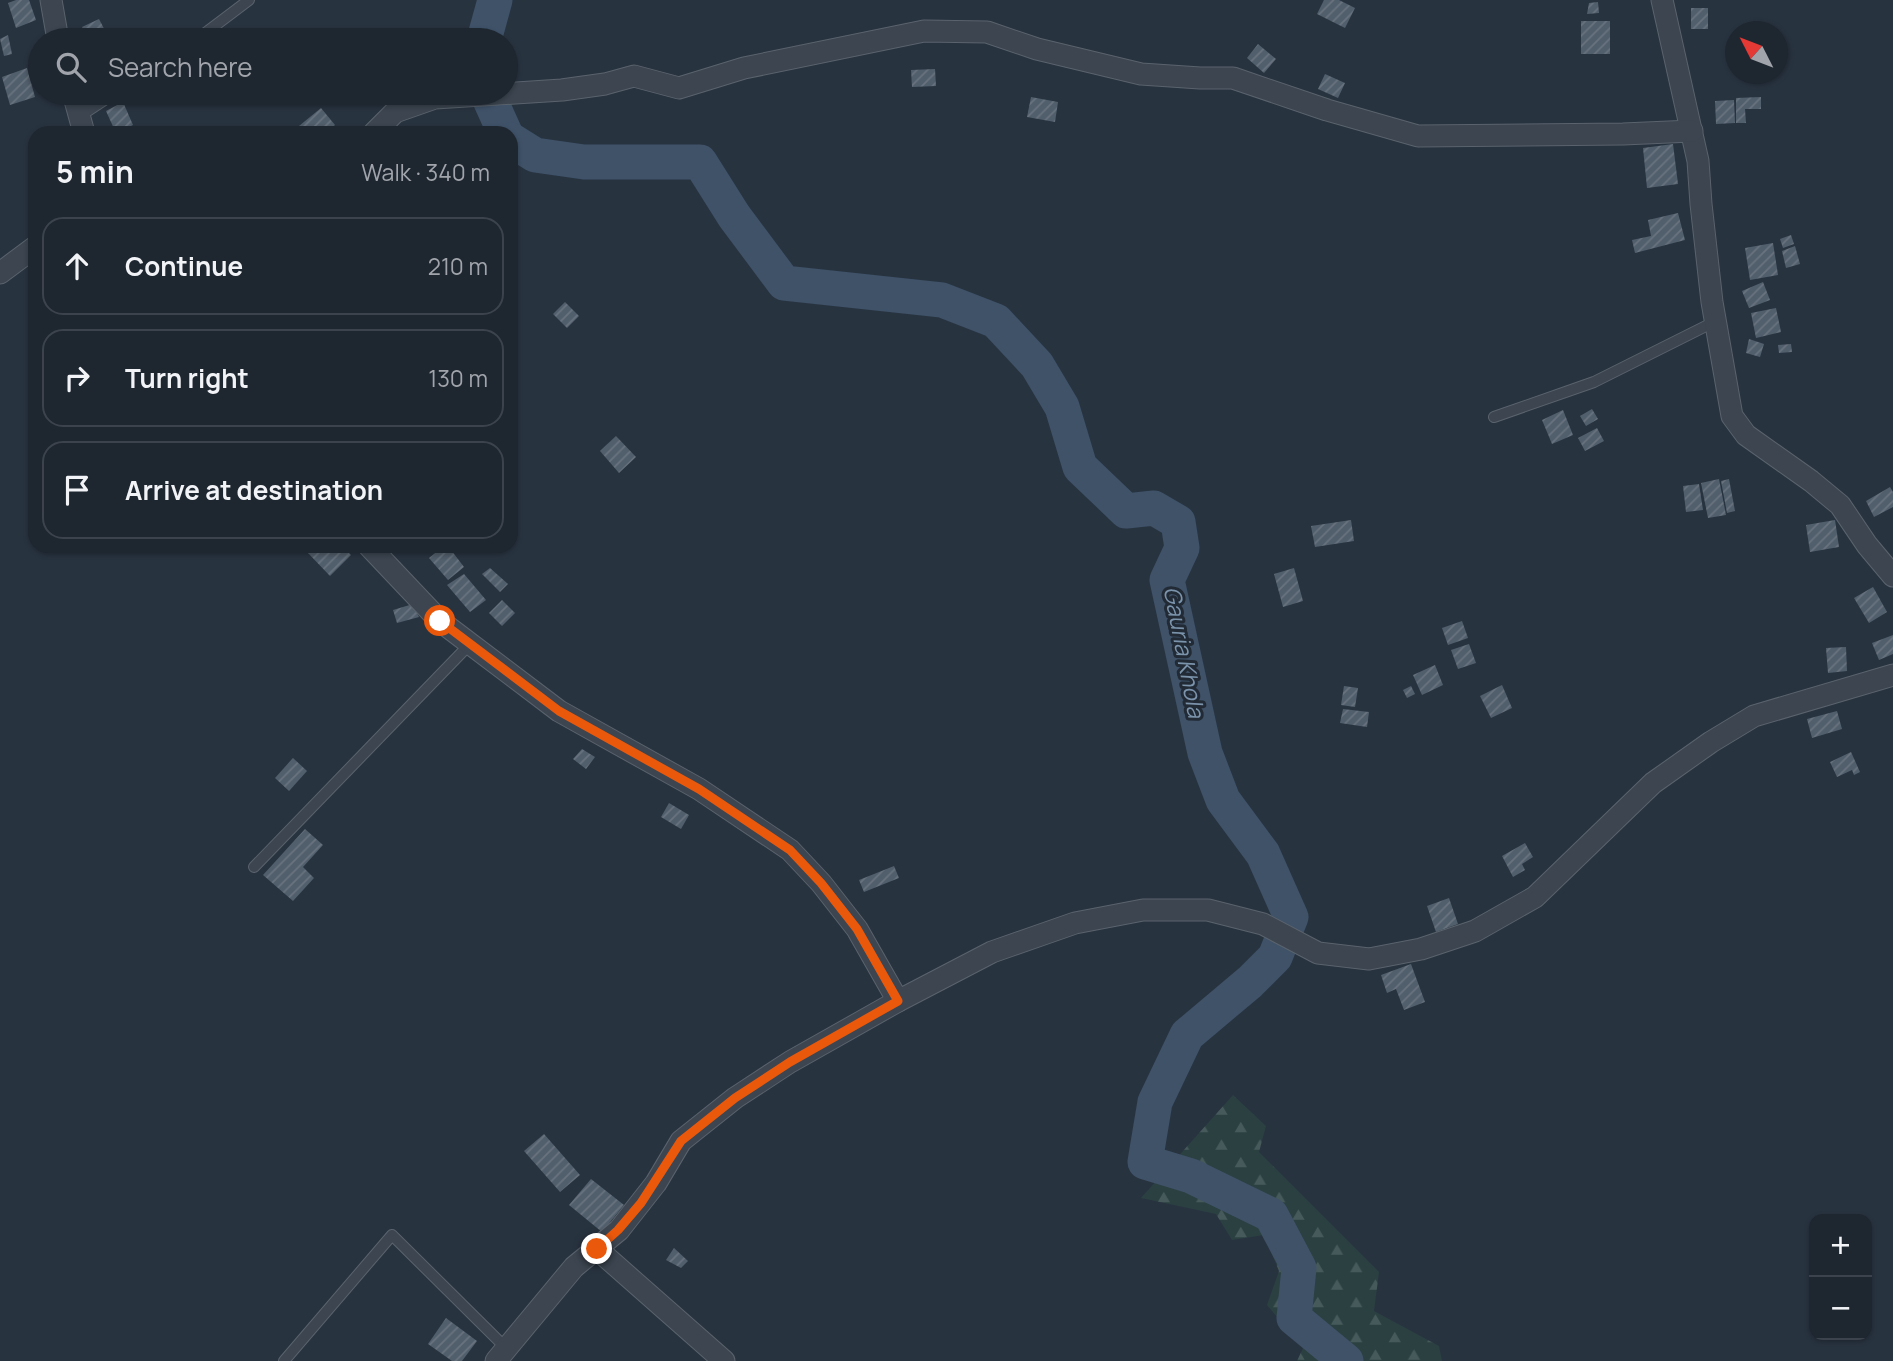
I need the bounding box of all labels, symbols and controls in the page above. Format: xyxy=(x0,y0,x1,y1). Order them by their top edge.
north arrow xyxy=(1725,21,1788,84)
search box xyxy=(28,28,518,105)
icon: search xyxy=(52,48,90,86)
text: Search here xyxy=(108,49,253,85)
text: 5 min xyxy=(56,151,134,192)
text: Walk · 340 m xyxy=(361,156,490,188)
icon: ahead xyxy=(58,247,96,285)
text: Continue xyxy=(125,248,243,284)
text: 210 m xyxy=(428,250,488,282)
icon: right xyxy=(58,359,96,397)
text: Turn right xyxy=(125,360,249,396)
text: 130 m xyxy=(428,362,488,394)
icon: arrive xyxy=(58,471,96,509)
text: Arrive at destination xyxy=(125,472,383,508)
water label: Gauria Khola xyxy=(1157,584,1214,721)
route start xyxy=(424,605,455,636)
map controls xyxy=(1809,1214,1872,1340)
button: + xyxy=(1809,1214,1872,1277)
route end xyxy=(581,1233,612,1264)
button: − xyxy=(1809,1277,1872,1340)

